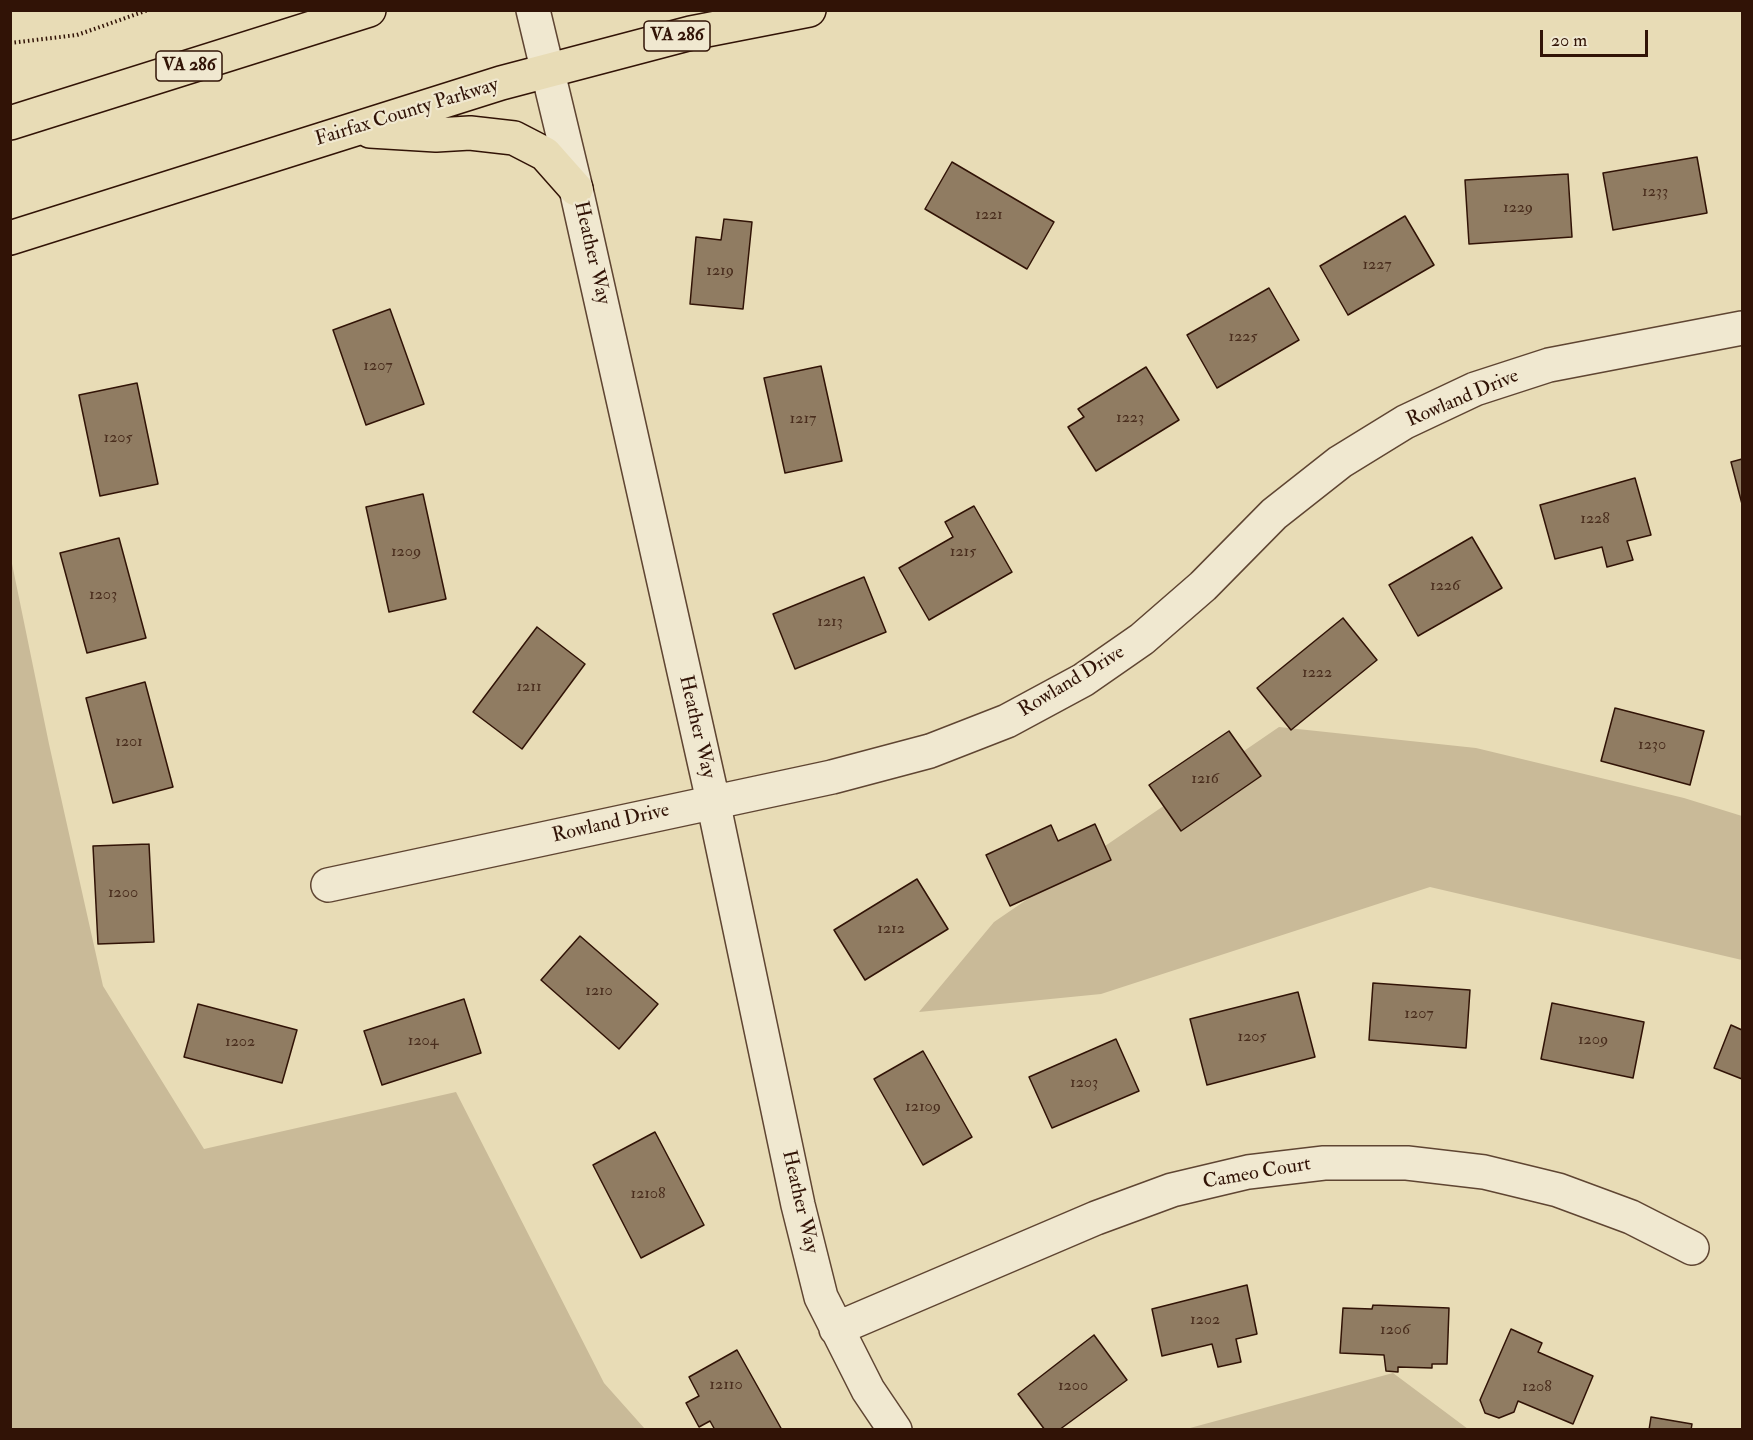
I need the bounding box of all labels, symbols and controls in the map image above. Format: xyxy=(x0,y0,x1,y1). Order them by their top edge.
scale bar xyxy=(1543,18,1651,56)
road number: VA 286 xyxy=(644,21,710,51)
text: 20 m xyxy=(1551,29,1587,52)
road number: VA 286 xyxy=(156,51,222,81)
street label: Fairfax County Parkway xyxy=(312,74,502,152)
house number: 1233 xyxy=(1642,183,1668,203)
street label: Heather Way xyxy=(567,199,615,307)
house number: 1229 xyxy=(1503,199,1533,219)
house number: 1221 xyxy=(975,206,1003,226)
house number: 1227 xyxy=(1362,256,1392,276)
house number: 1219 xyxy=(706,262,734,282)
house number: 1225 xyxy=(1229,328,1257,348)
house number: 1207 xyxy=(363,357,393,377)
street label: Rowland Drive xyxy=(1403,365,1523,433)
house number: 1223 xyxy=(1116,409,1144,429)
house number: 1217 xyxy=(790,410,816,430)
house number: 1205 xyxy=(103,429,133,449)
house number: 1228 xyxy=(1580,510,1610,530)
house number: 1209 xyxy=(391,543,421,563)
house number: 1215 xyxy=(950,543,976,563)
house number: 1226 xyxy=(1430,577,1460,597)
house number: 1203 xyxy=(89,586,117,606)
house number: 1213 xyxy=(817,613,843,633)
street label: Rowland Drive xyxy=(1015,641,1129,723)
house number: 1222 xyxy=(1302,664,1332,684)
street label: Heather Way xyxy=(672,673,720,781)
house number: 1211 xyxy=(516,678,542,698)
house number: 1201 xyxy=(115,733,143,753)
house number: 1230 xyxy=(1638,736,1666,756)
house number: 1216 xyxy=(1191,770,1219,790)
street label: Rowland Drive xyxy=(550,799,672,849)
house number: 1200 xyxy=(108,884,138,904)
house number: 1212 xyxy=(877,920,905,940)
house number: 1210 xyxy=(585,982,613,1002)
house number: 1207 xyxy=(1404,1005,1434,1025)
house number: 1205 xyxy=(1237,1028,1267,1048)
house number: 1209 xyxy=(1578,1031,1608,1051)
house number: 1204 xyxy=(408,1032,438,1052)
house number: 1202 xyxy=(225,1033,255,1053)
house number: 1203 xyxy=(1070,1074,1098,1094)
house number: 12109 xyxy=(905,1098,941,1118)
street label: Heather Way xyxy=(775,1148,823,1256)
street label: Cameo Court xyxy=(1201,1153,1313,1195)
house number: 12108 xyxy=(630,1185,666,1205)
house number: 1202 xyxy=(1190,1311,1220,1331)
house number: 1206 xyxy=(1380,1321,1410,1341)
house number: 12110 xyxy=(709,1376,743,1396)
house number: 1200 xyxy=(1058,1377,1088,1397)
house number: 1208 xyxy=(1522,1378,1552,1398)

